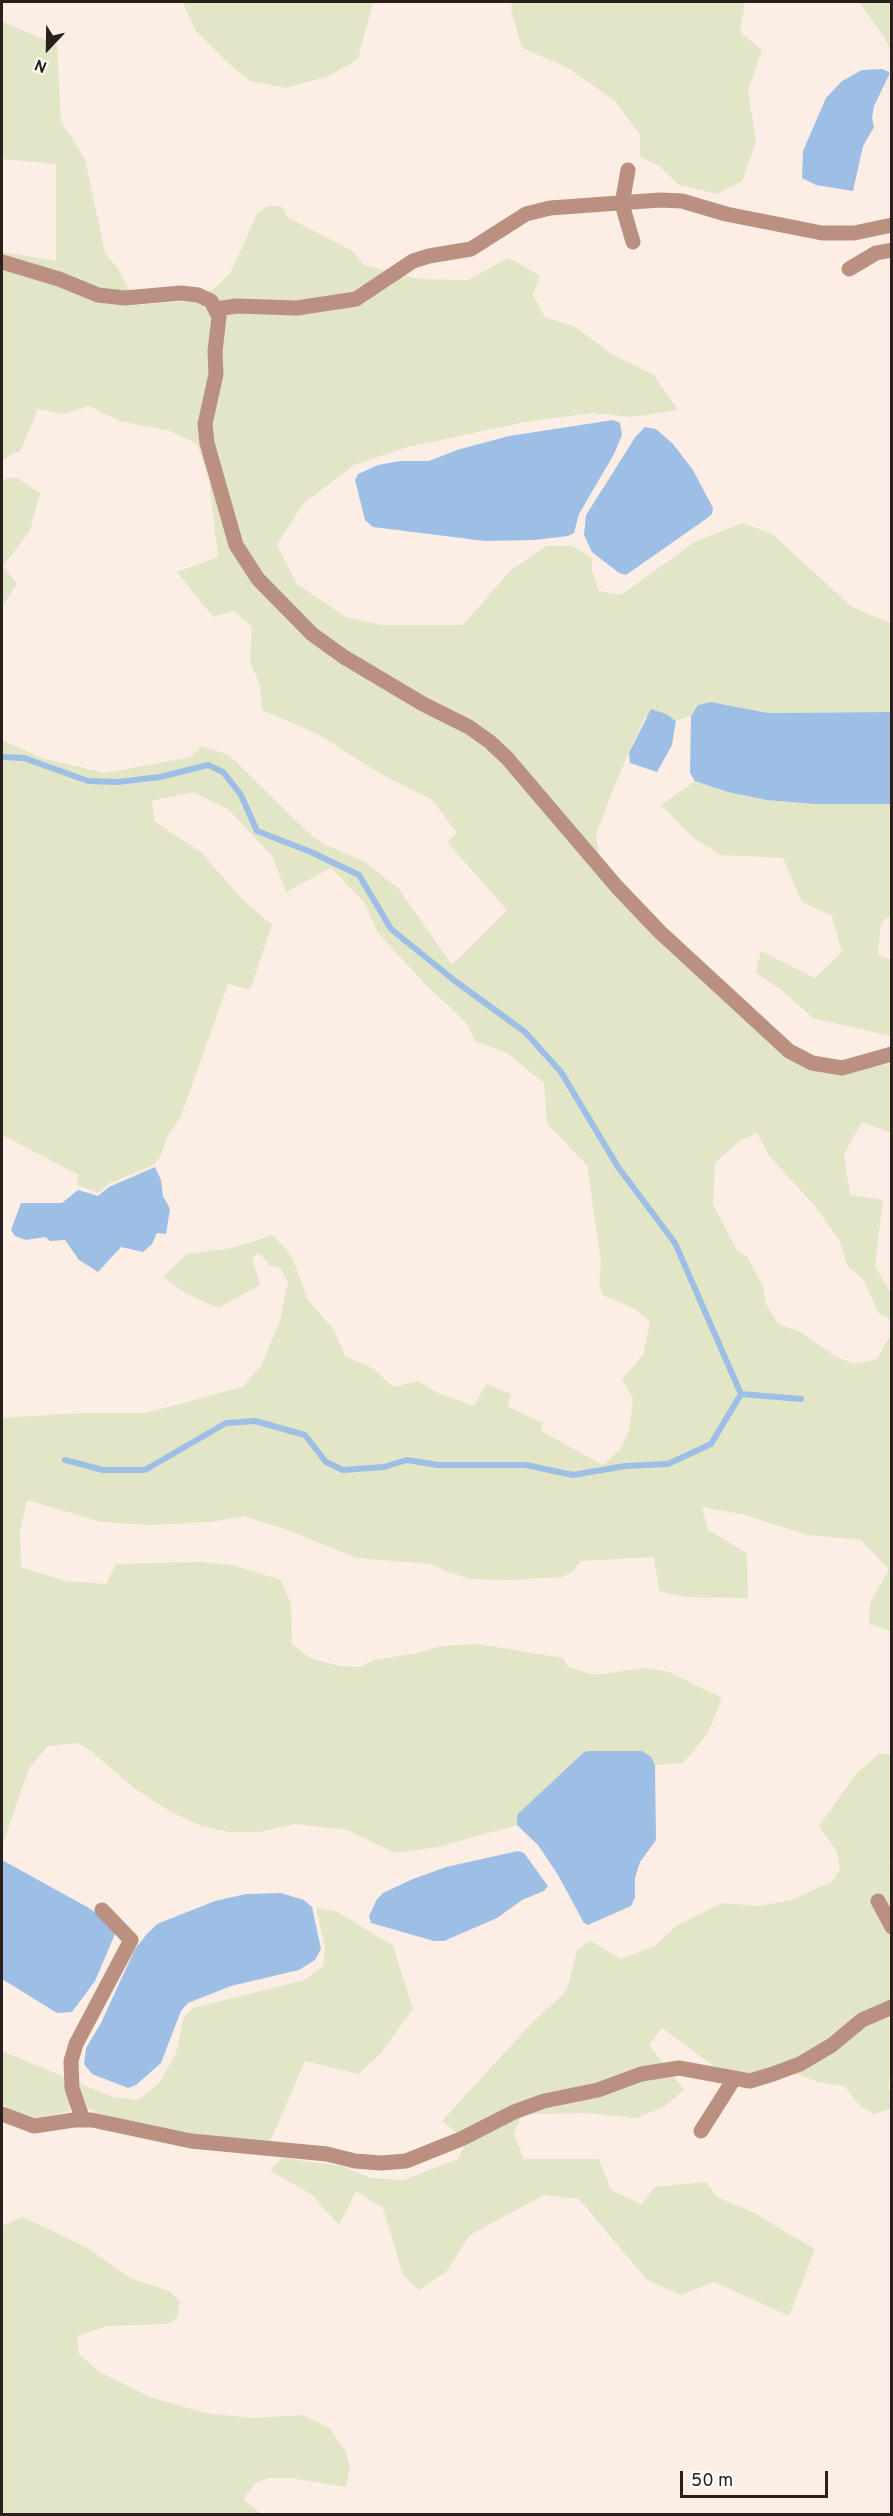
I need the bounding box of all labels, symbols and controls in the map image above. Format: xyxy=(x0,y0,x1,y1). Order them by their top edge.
north arrow xyxy=(18,18,78,78)
text: N xyxy=(32,53,50,76)
scale bar xyxy=(683,2459,832,2497)
text: 50 m xyxy=(691,2470,733,2493)

